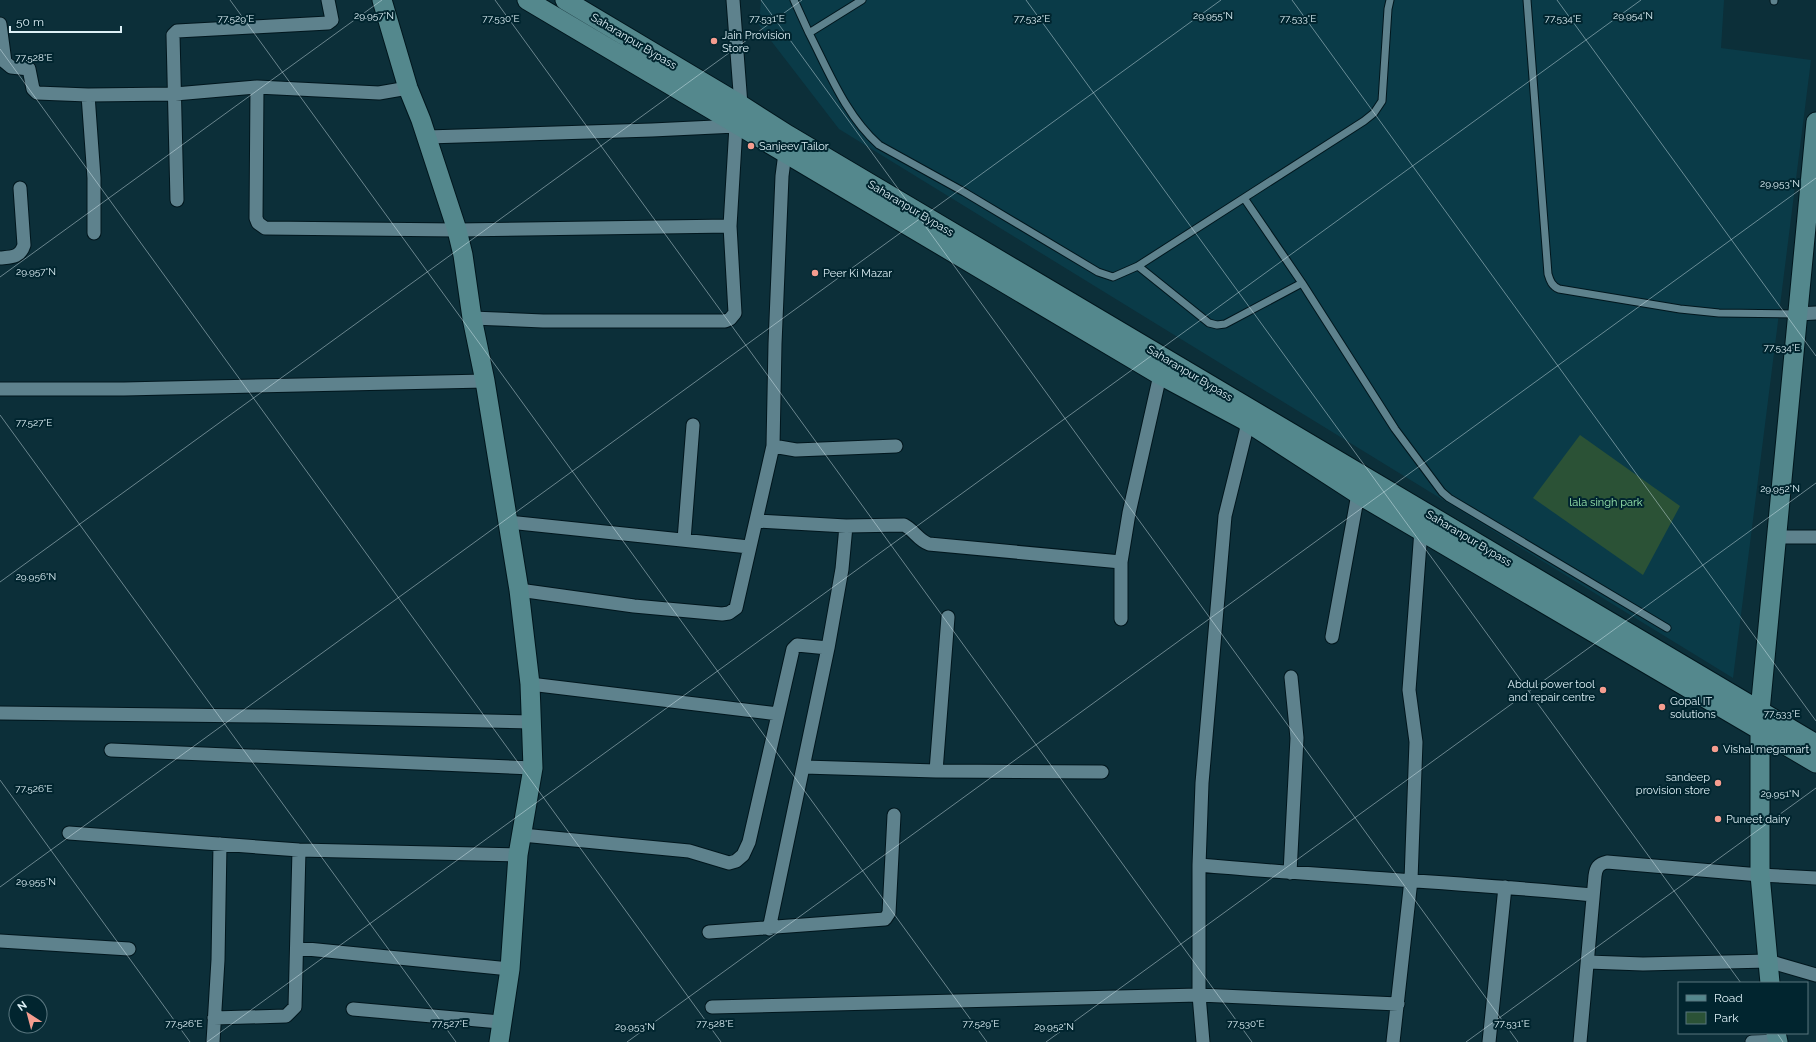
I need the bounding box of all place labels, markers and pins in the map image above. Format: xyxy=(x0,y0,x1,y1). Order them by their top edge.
place label: Jain Provision Store xyxy=(722,29,791,55)
marker: Jain Provision Store xyxy=(709,36,719,46)
place label: Sanjeev Tailor xyxy=(759,140,829,153)
marker: Sanjeev Tailor xyxy=(746,141,756,151)
place label: Peer Ki Mazar xyxy=(823,267,892,280)
marker: Peer Ki Mazar xyxy=(810,268,820,278)
place label: Abdul power tool and repair centre xyxy=(1508,678,1596,704)
marker: Abdul power tool and repair centre xyxy=(1598,685,1608,695)
place label: Gopal IT solutions xyxy=(1670,695,1716,721)
marker: Gopal IT solutions xyxy=(1657,702,1667,712)
place label: Vishal megamart xyxy=(1723,743,1809,756)
marker: Vishal megamart xyxy=(1710,744,1720,754)
place label: sandeep provision store xyxy=(1636,771,1711,797)
marker: sandeep provision store xyxy=(1713,778,1723,788)
place label: Puneet dairy xyxy=(1726,813,1790,826)
marker: Puneet dairy xyxy=(1713,814,1723,824)

